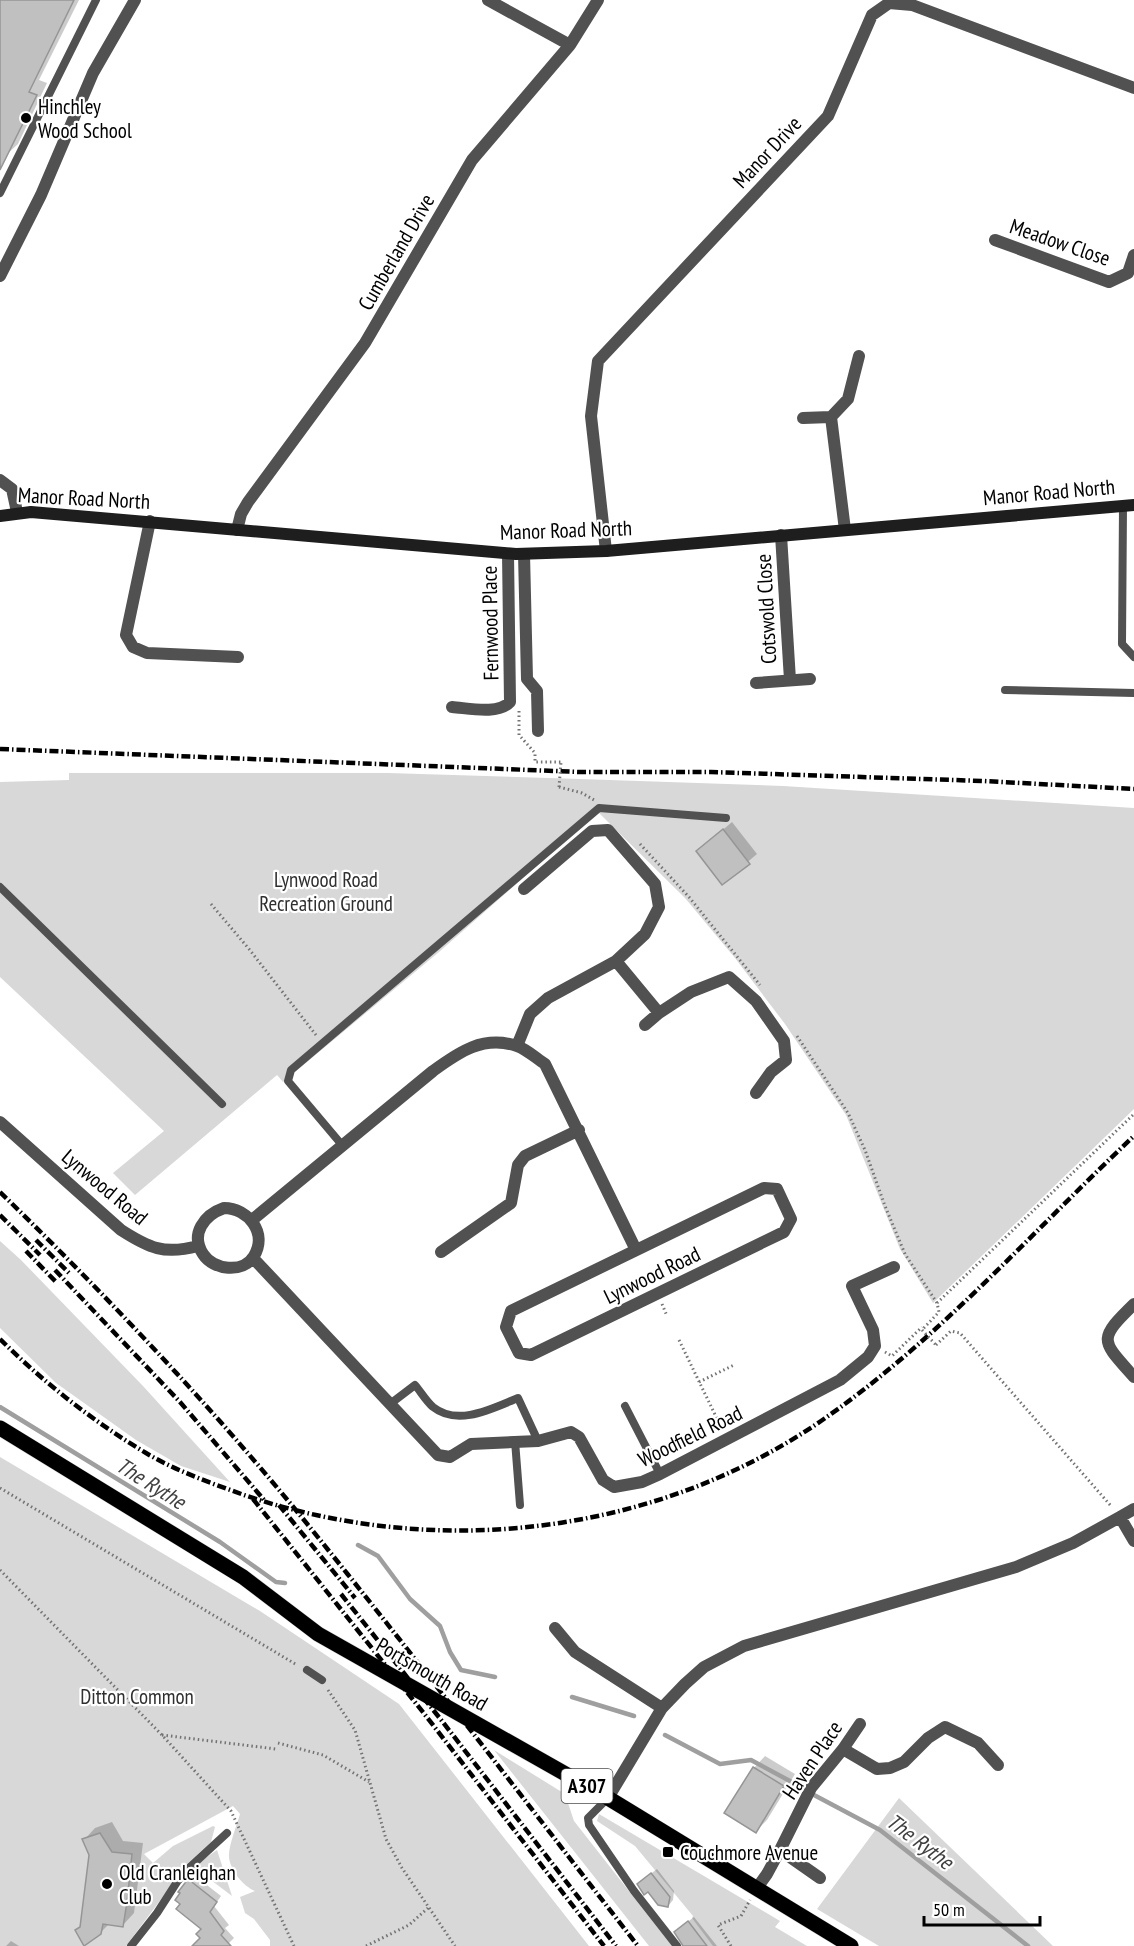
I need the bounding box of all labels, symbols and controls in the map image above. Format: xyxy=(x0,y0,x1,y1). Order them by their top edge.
place label: Hinchley Wood School xyxy=(38,93,132,144)
street label: Manor Drive xyxy=(727,110,807,194)
marker: Hinchley Wood School xyxy=(19,111,33,125)
street label: Cumberland Drive xyxy=(352,189,440,315)
street label: Meadow Close xyxy=(1006,212,1114,272)
street label: Manor Road North xyxy=(982,473,1116,511)
street label: Manor Road North xyxy=(17,481,151,515)
street label: Manor Road North xyxy=(499,514,633,546)
street label: Cotswold Close xyxy=(750,553,782,665)
street label: Fernwood Place xyxy=(476,565,504,681)
park label: Lynwood Road Recreation Ground xyxy=(259,866,393,917)
street label: Lynwood Road xyxy=(57,1143,153,1231)
street label: Lynwood Road xyxy=(599,1240,705,1310)
street label: Woodfield Road xyxy=(633,1399,747,1473)
water label: The Rythe xyxy=(111,1451,192,1516)
street label: Portsmouth Road xyxy=(371,1631,493,1717)
park label: Ditton Common xyxy=(80,1683,194,1710)
street label: Haven Place xyxy=(776,1716,848,1804)
road number: A307 xyxy=(562,1769,612,1803)
water label: The Rythe xyxy=(881,1807,960,1876)
place label: Couchmore Avenue xyxy=(680,1839,818,1866)
marker: Couchmore Avenue xyxy=(661,1845,675,1859)
place label: Old Cranleighan Club xyxy=(119,1859,236,1910)
marker: Old Cranleighan Club xyxy=(100,1877,114,1891)
scale bar xyxy=(924,1889,1040,1927)
text: 50 m xyxy=(933,1898,965,1921)

